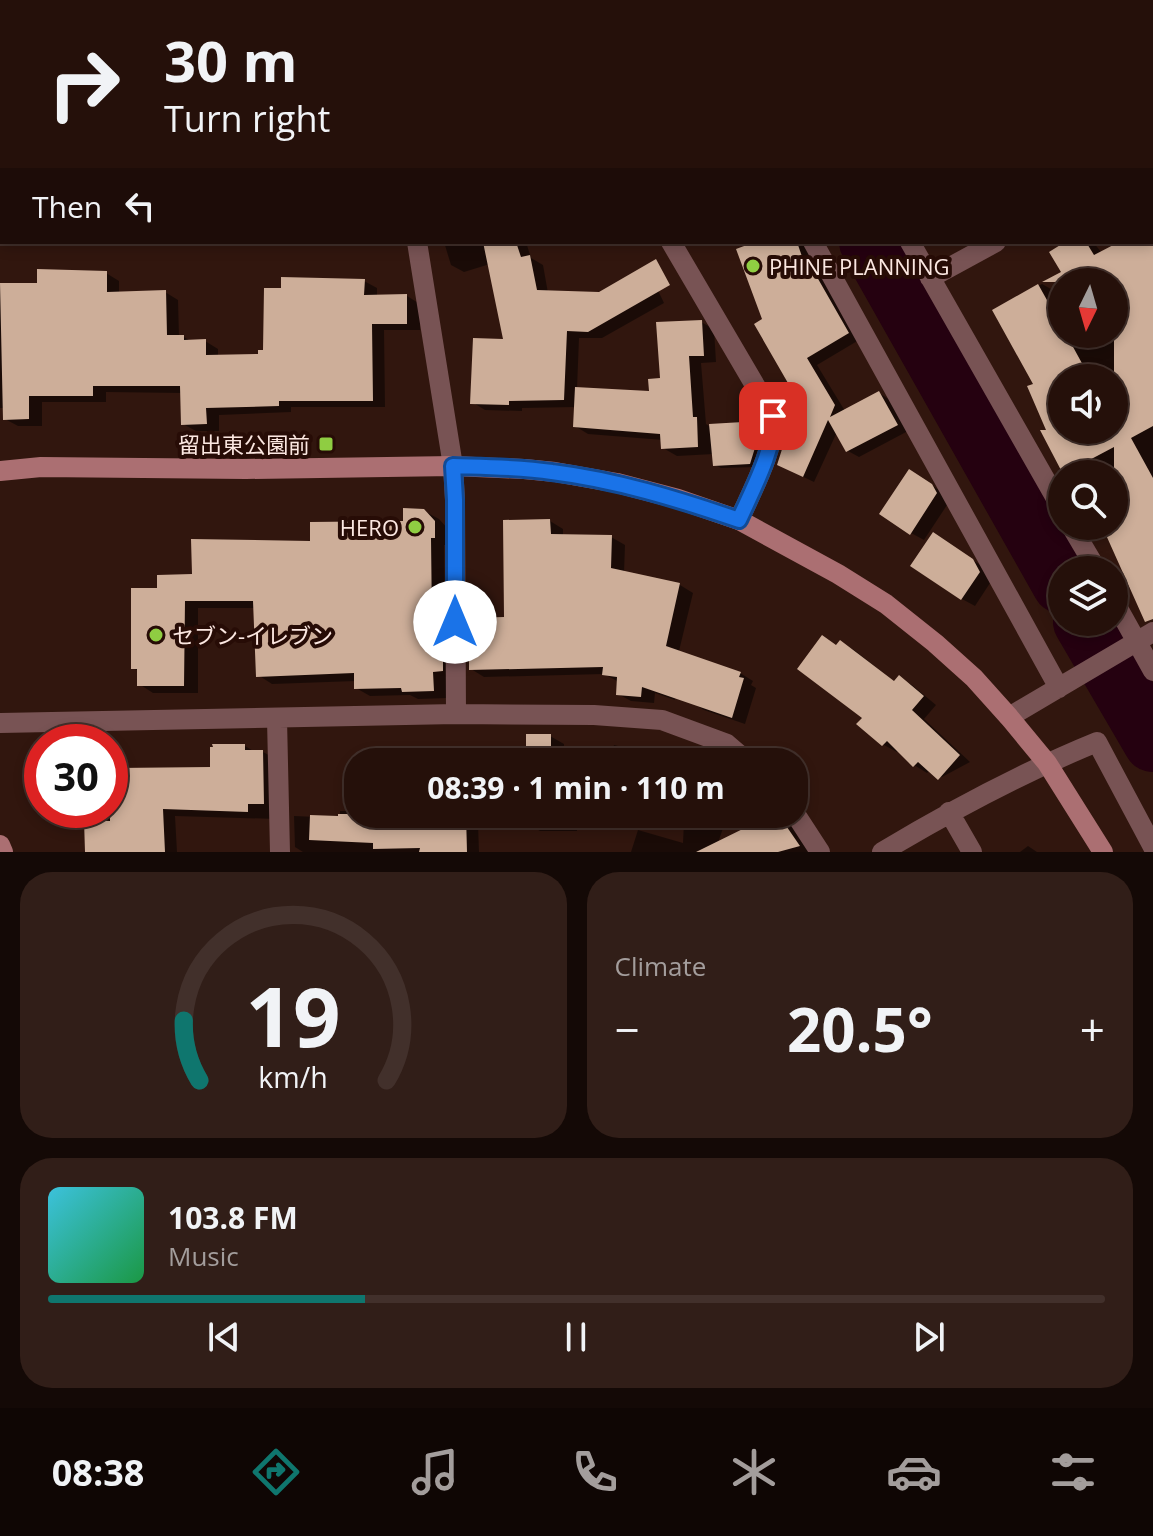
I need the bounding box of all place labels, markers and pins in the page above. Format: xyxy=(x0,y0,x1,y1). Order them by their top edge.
place label: PHINE PLANNING xyxy=(769,251,950,281)
marker: PHINE PLANNING xyxy=(744,257,762,275)
pin xyxy=(739,382,807,450)
place label: 留出東公園前 xyxy=(178,429,310,459)
marker: 留出東公園前 xyxy=(317,435,335,453)
place label: HERO xyxy=(340,512,399,542)
marker: HERO xyxy=(406,518,424,536)
place label: セブン-イレブン xyxy=(172,620,333,650)
marker: セブン-イレブン xyxy=(147,626,165,644)

